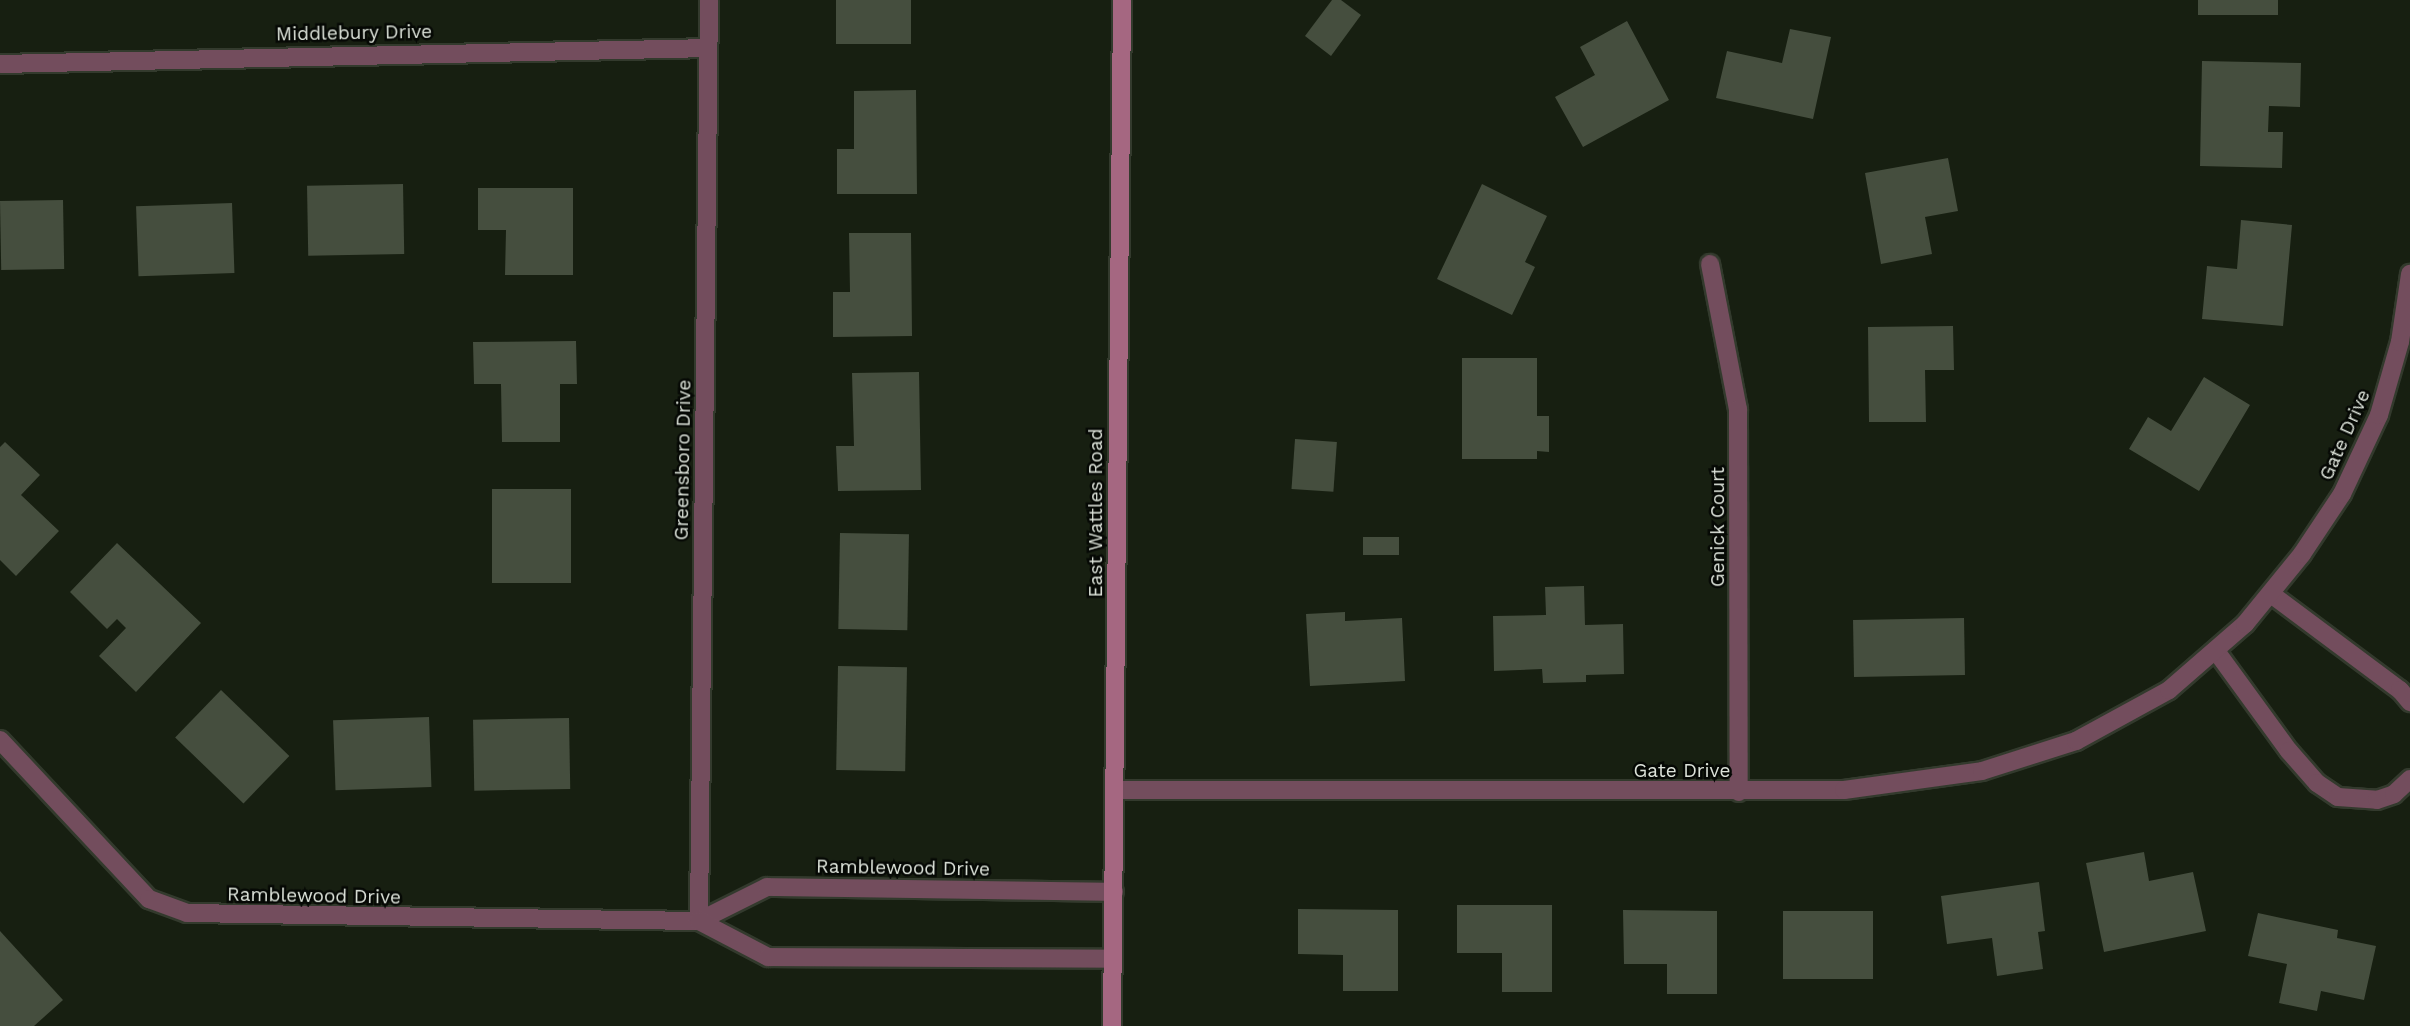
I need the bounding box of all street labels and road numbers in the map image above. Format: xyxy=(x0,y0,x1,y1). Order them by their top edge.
street label: Middlebury Drive xyxy=(275,20,433,46)
street label: Greensboro Drive xyxy=(670,379,696,541)
street label: Gate Drive xyxy=(2315,386,2375,484)
street label: East Wattles Road xyxy=(1085,428,1107,598)
street label: Genick Court xyxy=(1707,467,1729,587)
street label: Gate Drive xyxy=(1634,760,1730,782)
street label: Ramblewood Drive xyxy=(816,855,990,881)
street label: Ramblewood Drive xyxy=(227,883,401,909)

